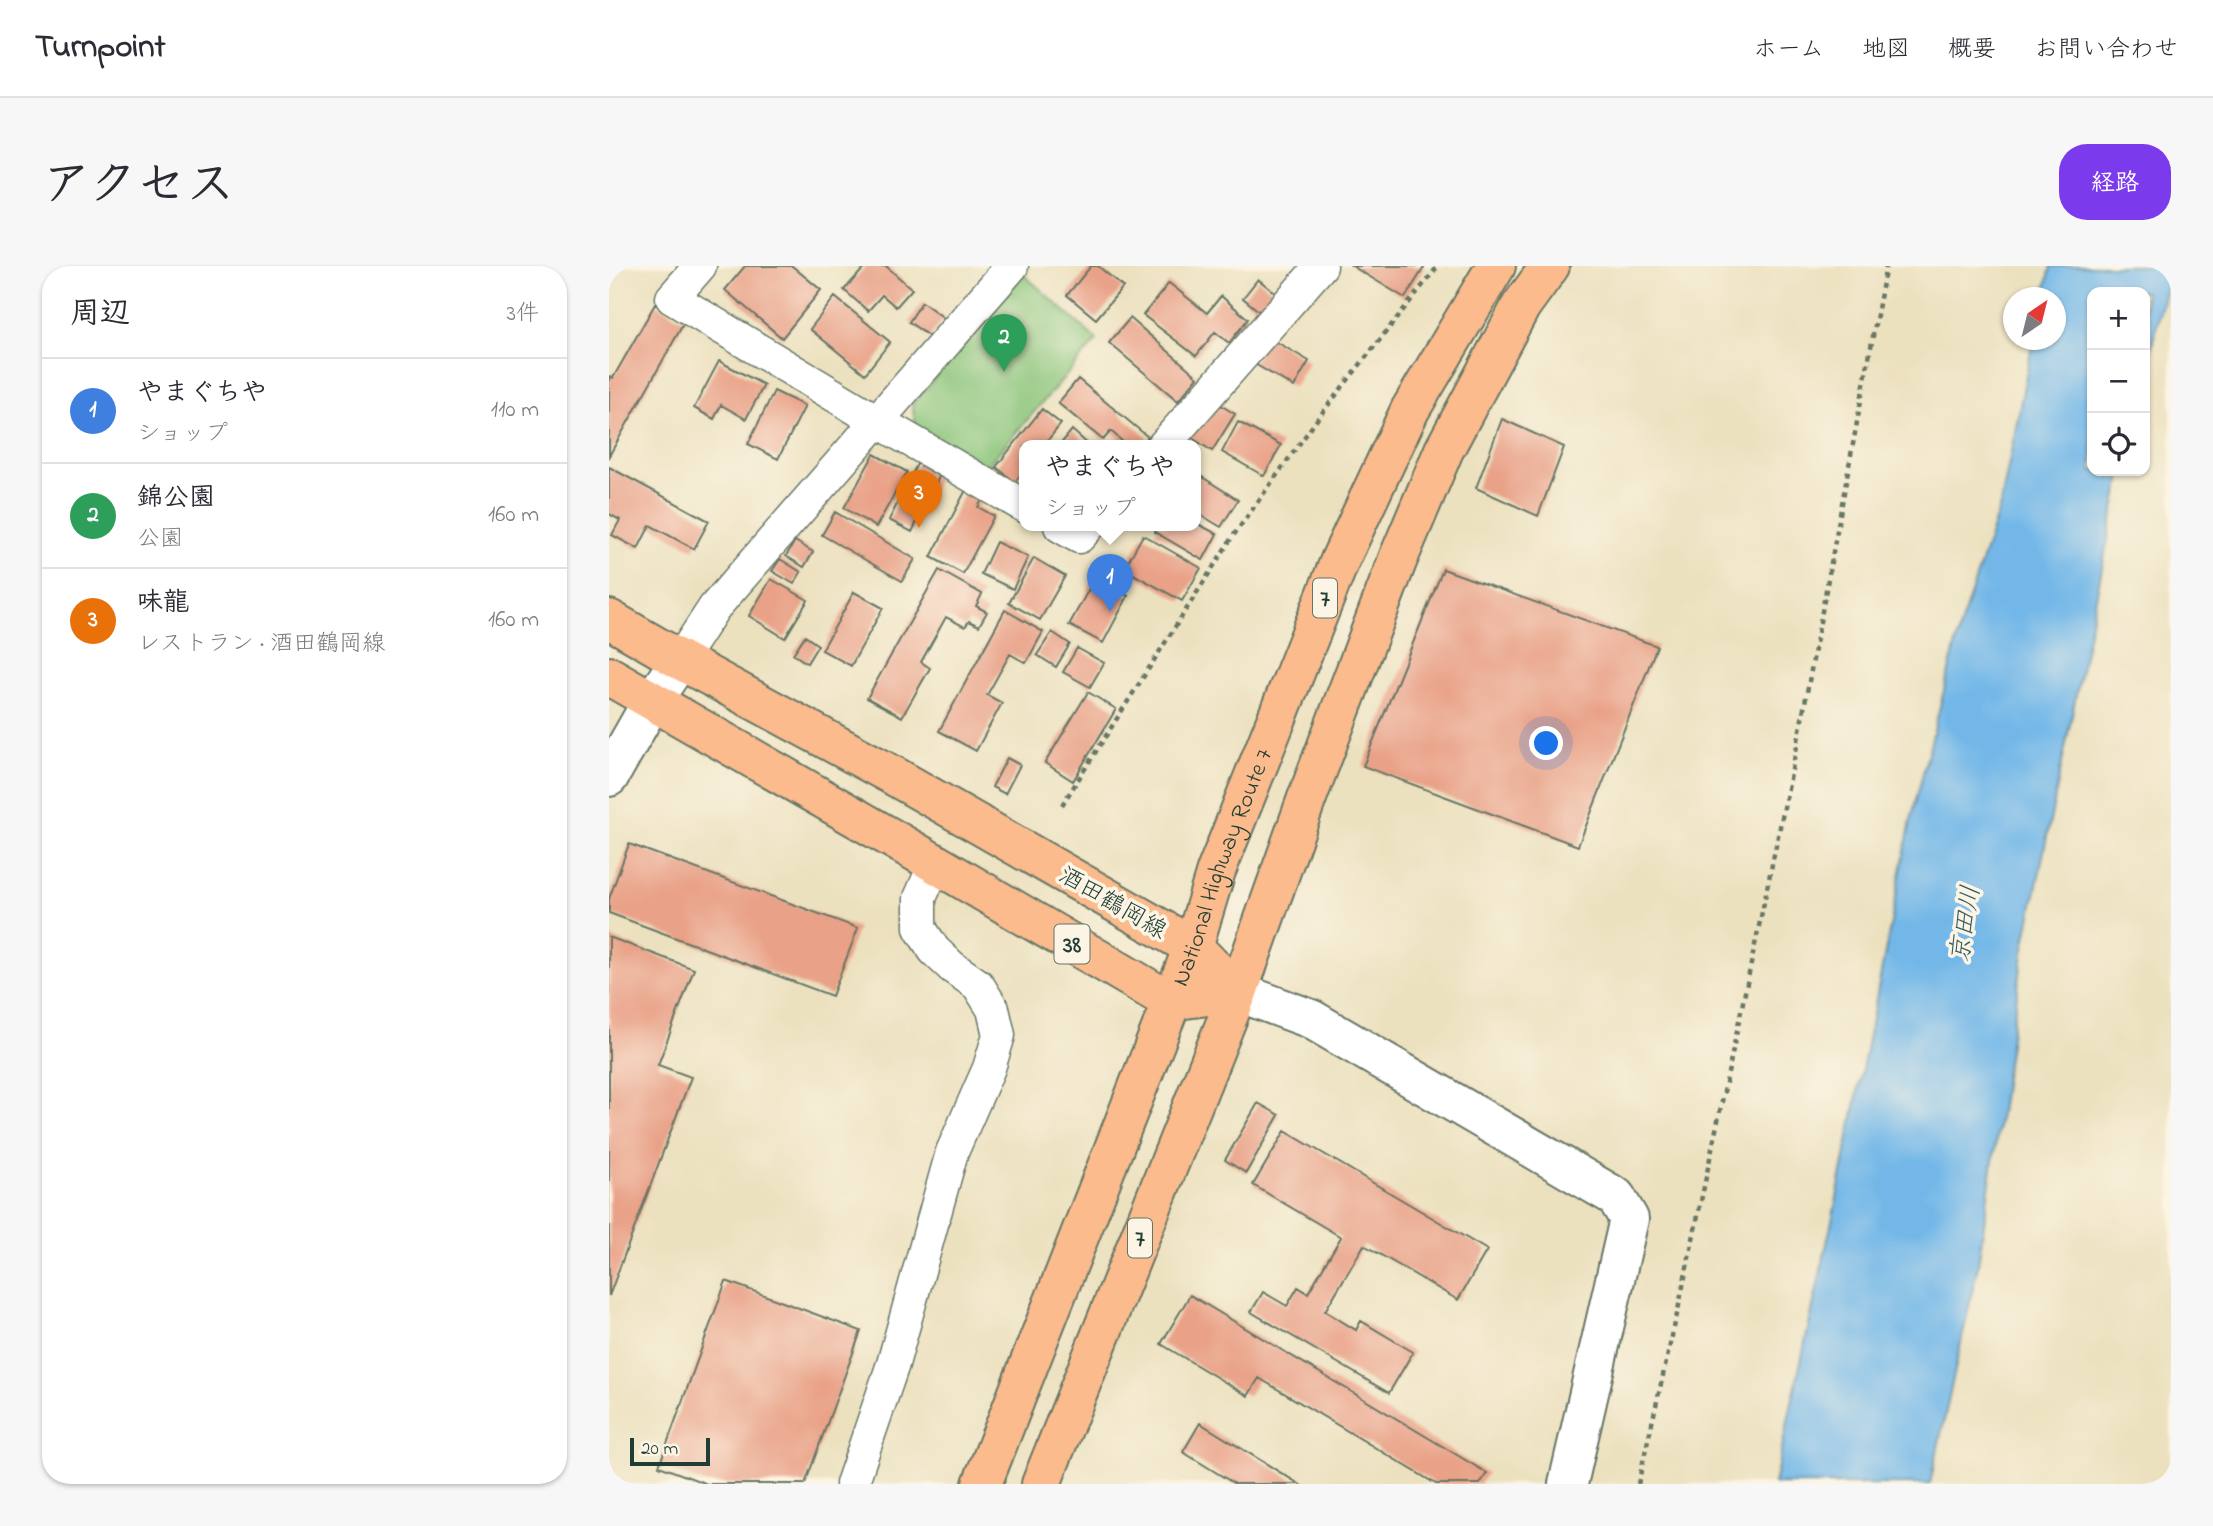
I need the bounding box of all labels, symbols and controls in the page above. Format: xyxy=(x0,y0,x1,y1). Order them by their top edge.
text: Turnpoint xyxy=(35,24,166,72)
text: ホーム xyxy=(1753,33,1824,68)
text: 地図 xyxy=(1862,33,1910,68)
text: 概要 xyxy=(1948,33,1996,68)
text: お問い合わせ xyxy=(2034,33,2178,68)
button: 経路 xyxy=(2059,144,2171,220)
text: アクセス xyxy=(42,151,235,223)
north arrow xyxy=(2003,287,2066,350)
map controls xyxy=(2087,287,2150,476)
button: + xyxy=(2087,287,2150,350)
text: 周辺 xyxy=(70,293,130,337)
text: 3件 xyxy=(507,298,539,331)
pin: 2 xyxy=(981,314,1027,372)
button: − xyxy=(2087,350,2150,413)
text: やまぐちや xyxy=(137,375,267,413)
text: 1 xyxy=(89,394,97,427)
text: 110 m xyxy=(491,394,539,427)
button: locate xyxy=(2087,413,2150,476)
text: ショップ xyxy=(137,418,228,451)
popup xyxy=(1019,440,1201,531)
text: やまぐちや xyxy=(1045,450,1175,488)
pin: 3 xyxy=(896,470,942,528)
text: 錦公園 xyxy=(137,480,215,518)
text: ショップ xyxy=(1045,493,1136,526)
text: 2 xyxy=(87,499,99,532)
text: 160 m xyxy=(488,499,539,532)
text: 公園 xyxy=(137,523,183,556)
pin: 1 xyxy=(1087,554,1133,612)
road number: 7 xyxy=(1313,578,1337,618)
text: 味龍 xyxy=(137,585,189,623)
text: 3 xyxy=(88,604,98,637)
text: 160 m xyxy=(488,604,539,637)
text: レストラン · 酒田鶴岡線 xyxy=(137,628,385,661)
your location xyxy=(1529,726,1563,760)
street label: National Highway Route 7 xyxy=(1164,744,1283,992)
street label: 酒田鶴岡線 xyxy=(1051,859,1172,949)
water label: 京田川 xyxy=(1942,883,1992,966)
road number: 38 xyxy=(1055,924,1089,964)
road number: 7 xyxy=(1128,1219,1152,1258)
scale bar xyxy=(630,1435,711,1467)
text: 20 m xyxy=(641,1436,678,1463)

